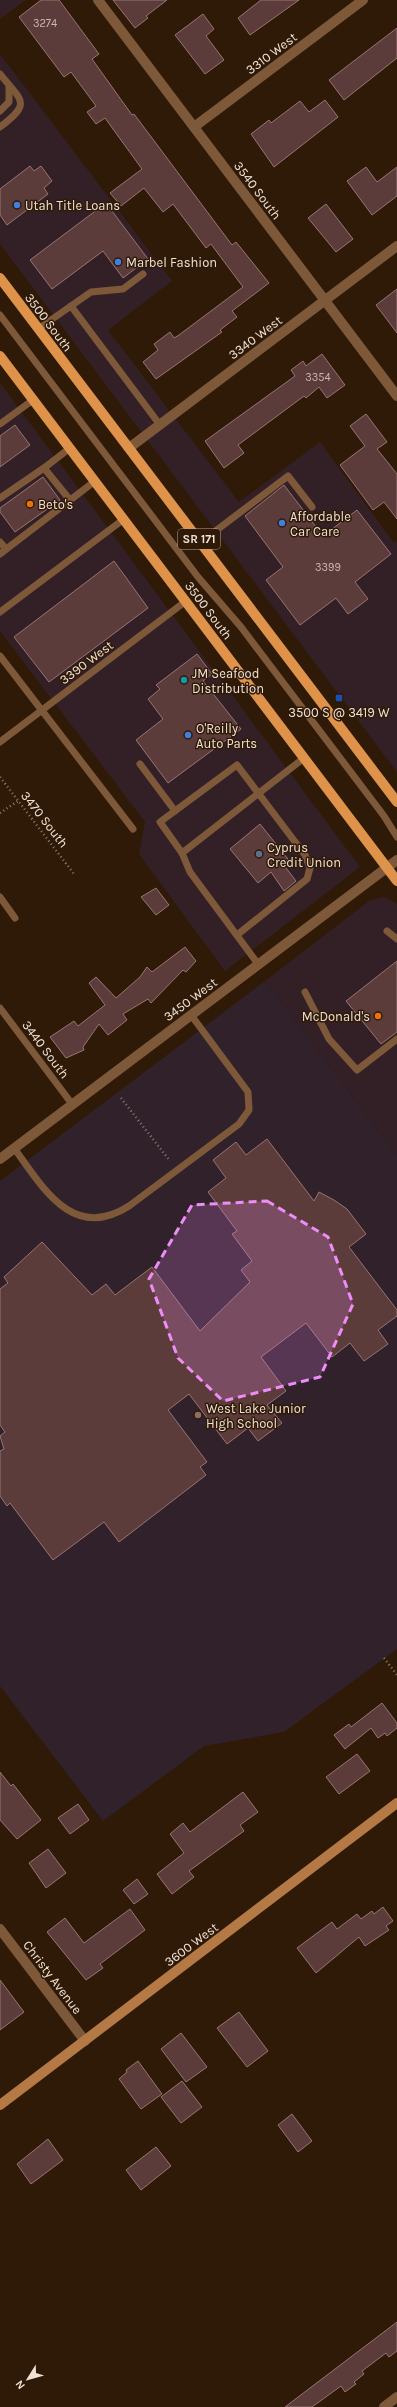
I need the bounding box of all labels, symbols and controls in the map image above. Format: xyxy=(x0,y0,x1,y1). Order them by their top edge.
house number: 3274 xyxy=(33,17,57,30)
street label: 3310 West xyxy=(243,29,300,77)
street label: 3540 South xyxy=(231,158,284,222)
place label: Utah Title Loans xyxy=(25,198,120,213)
marker: Utah Title Loans xyxy=(12,200,22,210)
place label: Marbel Fashion xyxy=(126,255,217,270)
marker: Marbel Fashion xyxy=(113,257,123,267)
street label: 3500 South xyxy=(22,290,75,354)
street label: 3340 West xyxy=(226,312,285,362)
house number: 3354 xyxy=(305,371,331,384)
place label: Beto's xyxy=(38,497,74,512)
marker: Beto's xyxy=(25,499,35,509)
place label: Affordable Car Care xyxy=(290,509,351,539)
marker: Affordable Car Care xyxy=(277,518,287,528)
road number: SR 171 xyxy=(178,529,220,549)
house number: 3399 xyxy=(315,561,341,574)
street label: 3500 South xyxy=(182,578,235,642)
street label: 3390 West xyxy=(57,637,116,687)
place label: JM Seafood Distribution xyxy=(192,666,264,696)
marker: JM Seafood Distribution xyxy=(179,675,189,685)
marker: 3500 S @ 3419 W xyxy=(334,693,344,703)
place label: 3500 S @ 3419 W xyxy=(288,705,390,720)
place label: O'Reilly Auto Parts xyxy=(196,721,257,751)
marker: O'Reilly Auto Parts xyxy=(183,730,193,740)
street label: 3470 South xyxy=(18,788,71,850)
place label: Cyprus Credit Union xyxy=(267,840,341,870)
marker: Cyprus Credit Union xyxy=(254,849,264,859)
street label: 3450 West xyxy=(161,974,220,1024)
place label: McDonald's xyxy=(302,1009,370,1024)
marker: McDonald's xyxy=(373,1011,383,1021)
street label: 3440 South xyxy=(19,1017,72,1081)
place label: West Lake Junior High School xyxy=(206,1401,306,1431)
marker: West Lake Junior High School xyxy=(193,1410,203,1420)
street label: 3600 West xyxy=(162,1919,221,1969)
street label: Christy Avenue xyxy=(20,1938,85,2017)
north arrow xyxy=(8,2359,48,2399)
text: N xyxy=(13,2378,28,2392)

